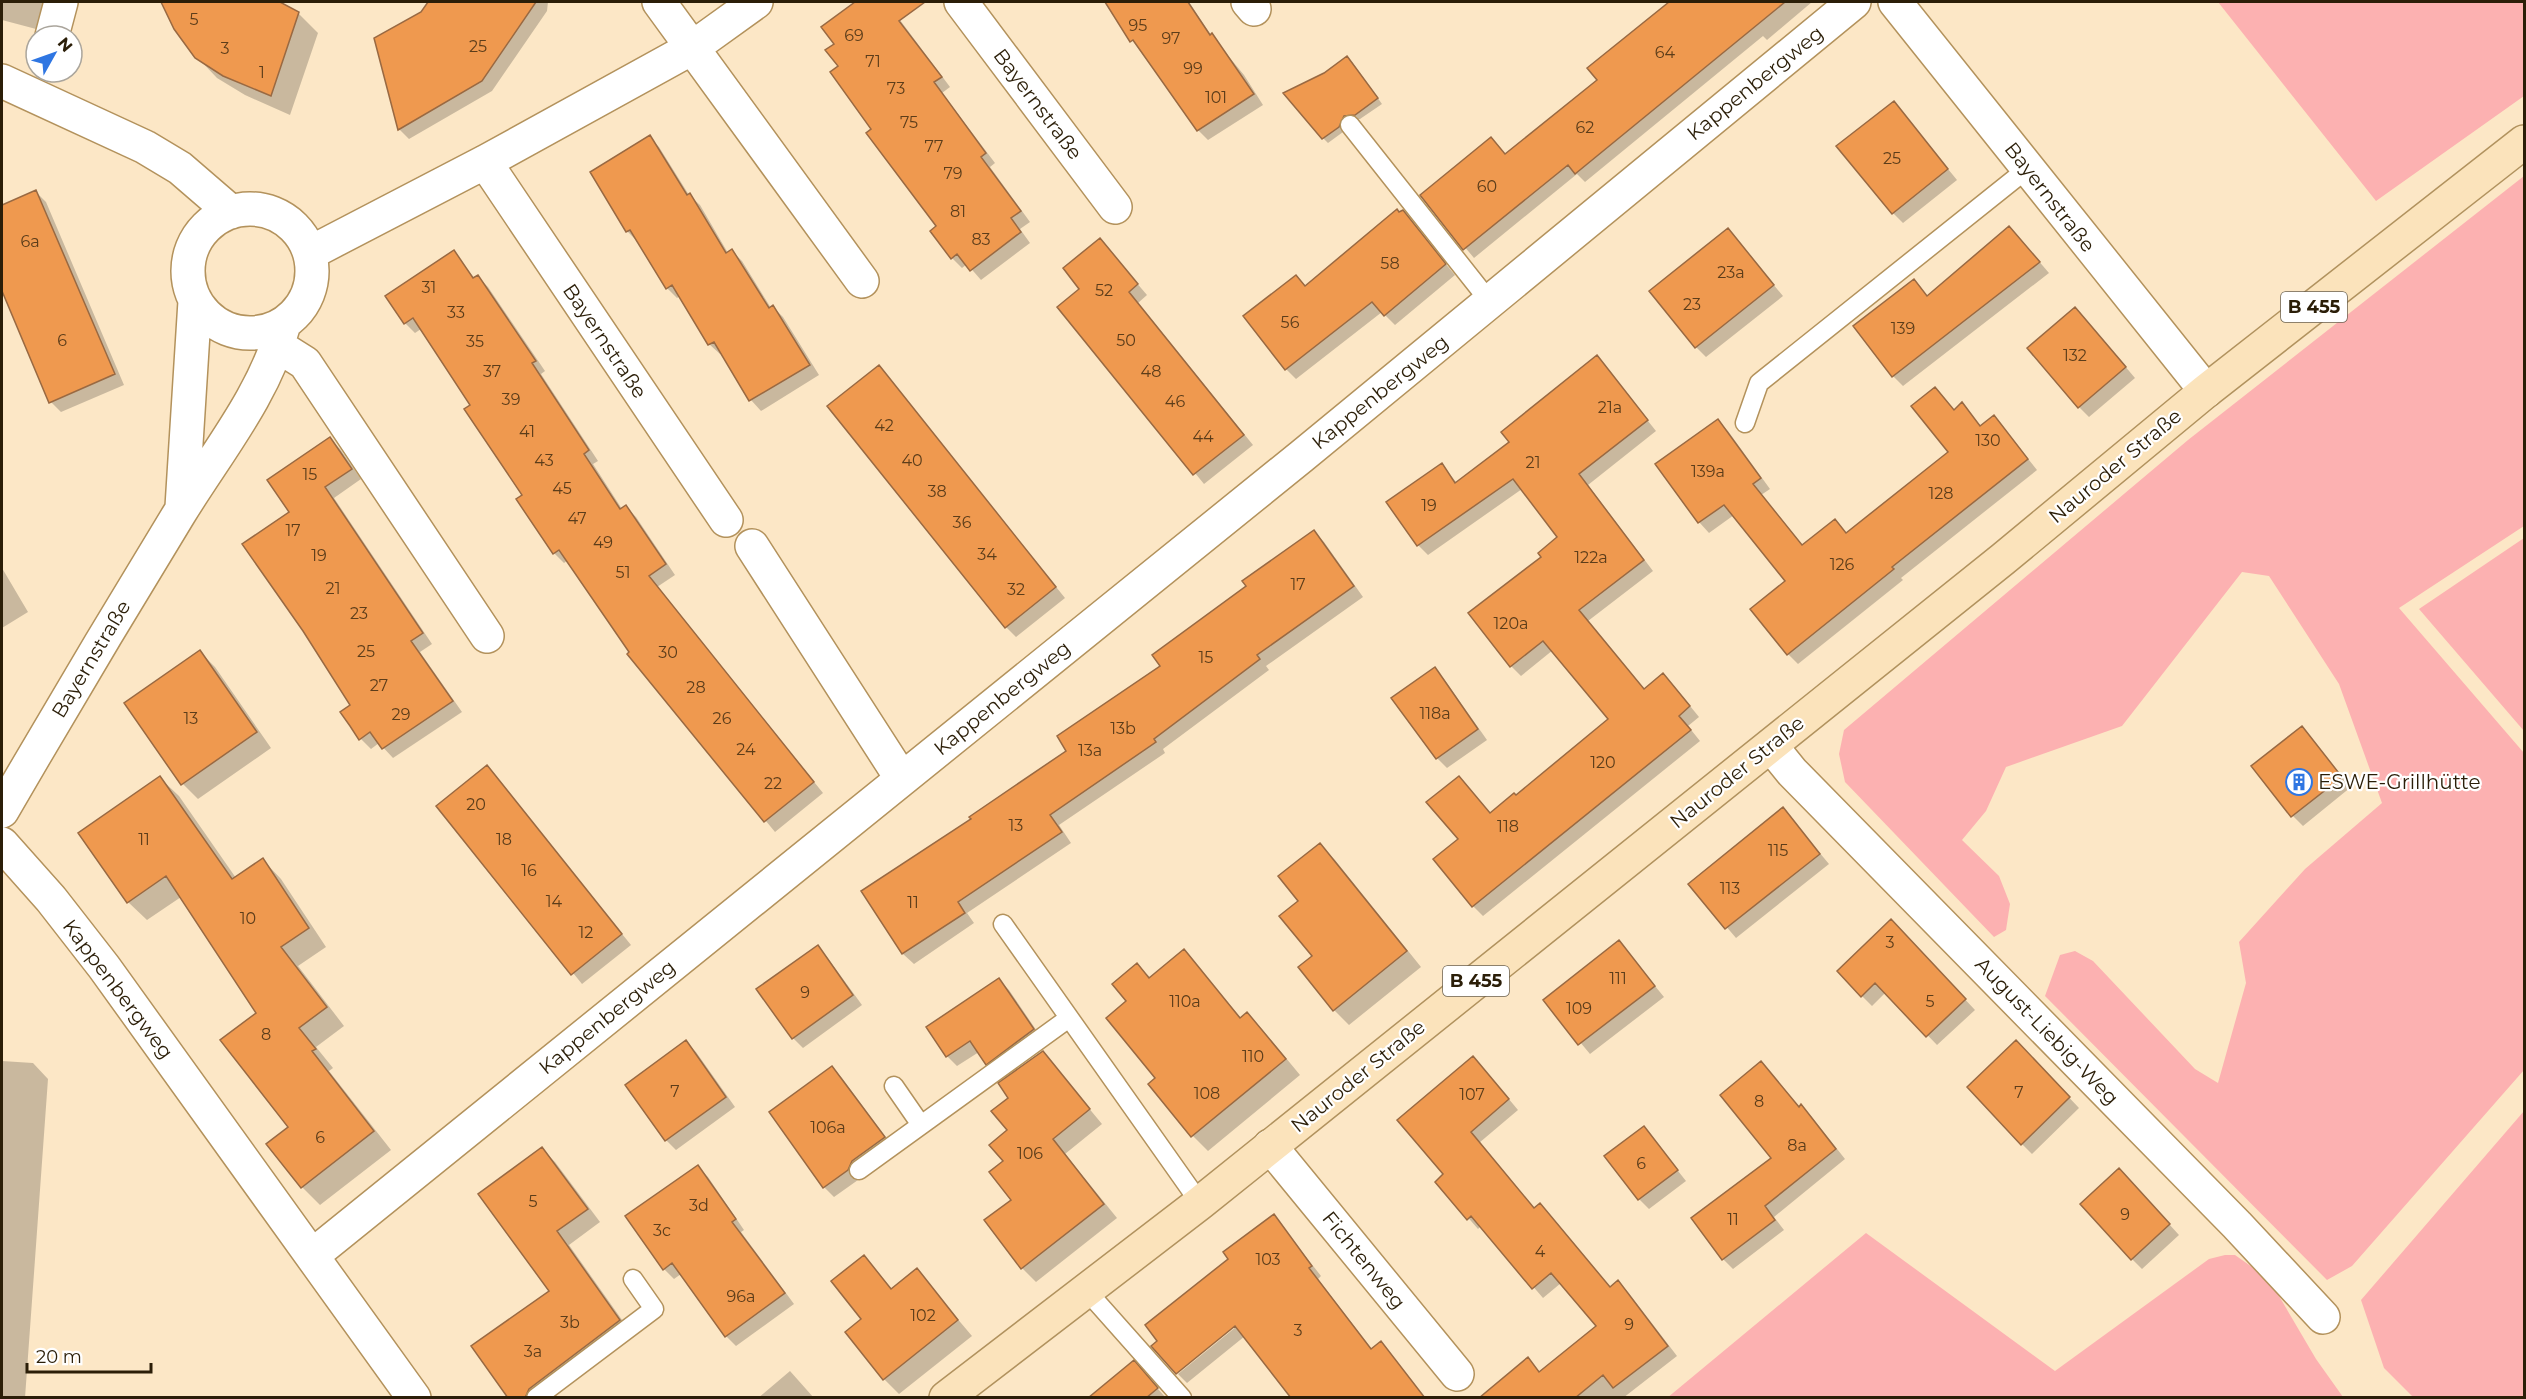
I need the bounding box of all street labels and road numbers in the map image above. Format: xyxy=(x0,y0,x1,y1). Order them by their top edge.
street label: Kappenbergweg xyxy=(1682,21,1828,145)
street label: Bayernstraße xyxy=(988,44,1088,164)
street label: Bayernstraße xyxy=(2000,137,2100,257)
street label: Bayernstraße xyxy=(558,279,652,403)
road number: B 455 xyxy=(2281,292,2347,322)
street label: Kappenbergweg xyxy=(1307,330,1453,454)
street label: Nauroder Straße xyxy=(2044,404,2186,528)
street label: Bayernstraße xyxy=(47,596,135,722)
street label: Kappenbergweg xyxy=(929,636,1075,760)
street label: Nauroder Straße xyxy=(1665,711,1809,833)
street label: Kappenbergweg xyxy=(58,914,178,1064)
street label: August-Liebig-Weg xyxy=(1970,952,2124,1110)
street label: Kappenbergweg xyxy=(534,955,680,1079)
road number: B 455 xyxy=(1443,966,1509,996)
street label: Nauroder Straße xyxy=(1286,1015,1430,1137)
street label: Fichtenweg xyxy=(1317,1206,1411,1314)

